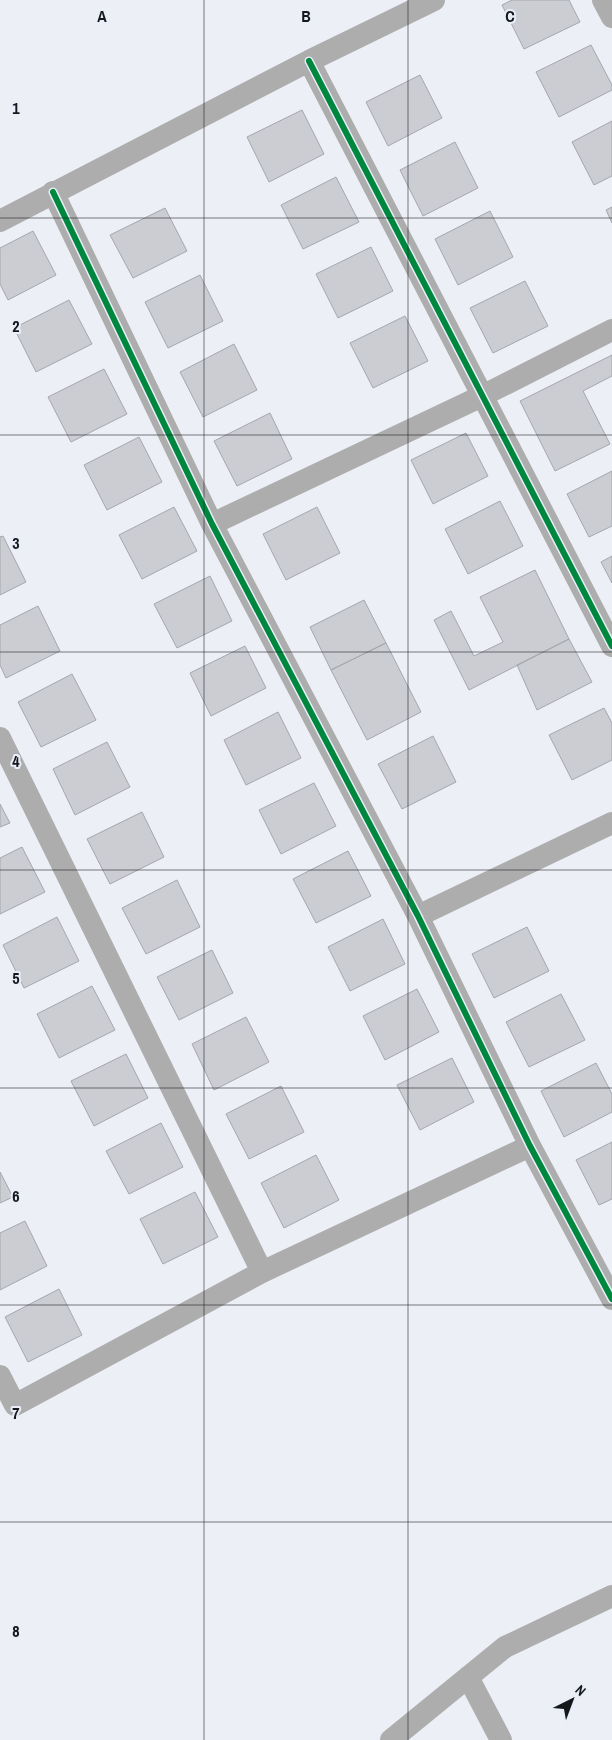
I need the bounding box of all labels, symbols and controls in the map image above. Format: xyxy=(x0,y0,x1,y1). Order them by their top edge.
text: A xyxy=(97,5,107,27)
text: B xyxy=(301,5,311,27)
text: C xyxy=(505,5,515,27)
text: 1 xyxy=(12,97,20,119)
text: 2 xyxy=(12,315,20,337)
text: 3 xyxy=(12,532,20,554)
text: 4 xyxy=(12,750,20,772)
text: 5 xyxy=(12,967,20,989)
text: 6 xyxy=(12,1185,20,1207)
text: 7 xyxy=(12,1402,20,1424)
text: 8 xyxy=(12,1620,20,1642)
north arrow xyxy=(547,1675,597,1725)
text: N xyxy=(572,1681,590,1700)

